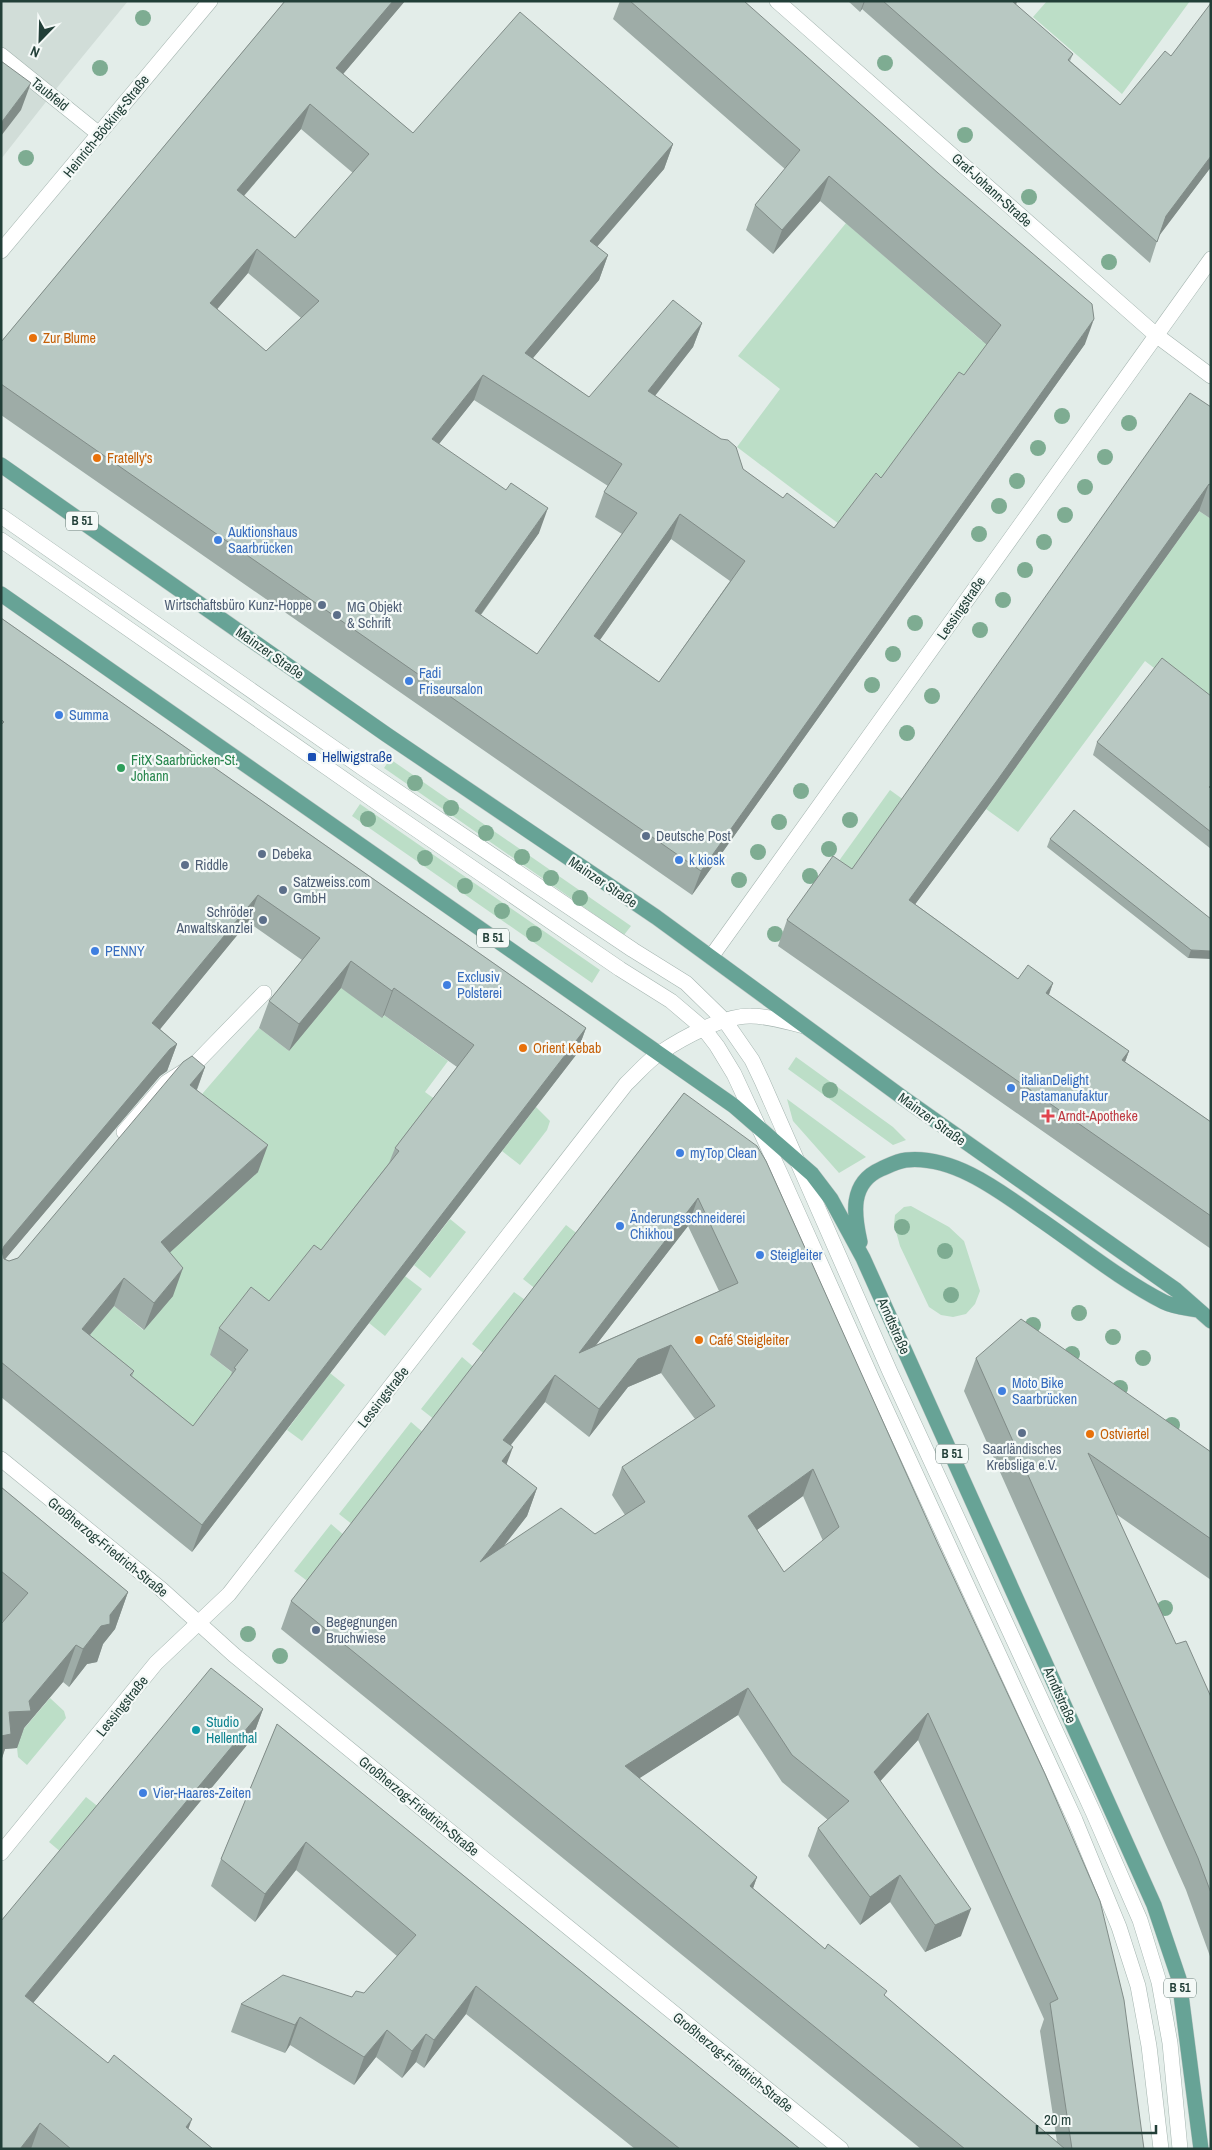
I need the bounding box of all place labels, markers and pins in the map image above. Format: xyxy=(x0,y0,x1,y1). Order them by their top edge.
place label: Zur Blume xyxy=(43,329,96,347)
marker: Zur Blume xyxy=(27,332,39,344)
place label: Fratelly's xyxy=(107,449,153,467)
marker: Fratelly's xyxy=(91,452,103,464)
place label: Auktionshaus Saarbrücken xyxy=(227,523,298,557)
marker: Auktionshaus Saarbrücken xyxy=(212,534,224,546)
place label: Wirtschaftsbüro Kunz-Hoppe xyxy=(165,596,312,614)
place label: MG Objekt & Schrift xyxy=(347,598,402,632)
marker: Wirtschaftsbüro Kunz-Hoppe xyxy=(316,599,328,611)
marker: MG Objekt & Schrift xyxy=(331,609,343,621)
place label: Fadi Friseursalon xyxy=(419,664,483,698)
marker: Fadi Friseursalon xyxy=(403,675,415,687)
place label: Summa xyxy=(69,706,109,724)
marker: Summa xyxy=(53,709,65,721)
place label: Hellwigstraße xyxy=(322,748,392,766)
place label: FitX Saarbrücken-St. Johann xyxy=(131,751,238,785)
marker: Hellwigstraße xyxy=(306,751,318,763)
marker: FitX Saarbrücken-St. Johann xyxy=(115,762,127,774)
place label: Deutsche Post xyxy=(656,827,731,845)
marker: Deutsche Post xyxy=(640,830,652,842)
place label: Debeka xyxy=(272,845,312,863)
marker: Debeka xyxy=(256,848,268,860)
place label: k kiosk xyxy=(689,851,725,869)
marker: k kiosk xyxy=(673,854,685,866)
place label: Riddle xyxy=(195,856,228,874)
marker: Riddle xyxy=(179,859,191,871)
place label: Satzweiss.com GmbH xyxy=(293,873,370,907)
marker: Satzweiss.com GmbH xyxy=(277,884,289,896)
place label: Schröder Anwaltskanzlei xyxy=(175,903,253,937)
marker: Schröder Anwaltskanzlei xyxy=(257,914,269,926)
place label: PENNY xyxy=(105,942,145,960)
marker: PENNY xyxy=(89,945,101,957)
place label: Exclusiv Polsterei xyxy=(457,968,502,1002)
marker: Exclusiv Polsterei xyxy=(441,979,453,991)
place label: Orient Kebab xyxy=(533,1039,601,1057)
marker: Orient Kebab xyxy=(517,1042,529,1054)
place label: italianDelight Pastamanufaktur xyxy=(1021,1071,1108,1105)
marker: italianDelight Pastamanufaktur xyxy=(1005,1082,1017,1094)
place label: Arndt-Apotheke xyxy=(1057,1107,1138,1125)
marker: Arndt-Apotheke xyxy=(1042,1110,1054,1122)
place label: myTop Clean xyxy=(690,1144,757,1162)
marker: myTop Clean xyxy=(674,1147,686,1159)
place label: Änderungsschneiderei Chikhou xyxy=(629,1209,746,1243)
marker: Änderungsschneiderei Chikhou xyxy=(614,1220,626,1232)
place label: Steigleiter xyxy=(770,1246,823,1264)
marker: Steigleiter xyxy=(754,1249,766,1261)
place label: Café Steigleiter xyxy=(709,1331,789,1349)
marker: Café Steigleiter xyxy=(693,1334,705,1346)
place label: Moto Bike Saarbrücken xyxy=(1012,1374,1077,1408)
marker: Moto Bike Saarbrücken xyxy=(996,1385,1008,1397)
place label: Ostviertel xyxy=(1100,1425,1149,1443)
marker: Saarländisches Krebsliga e.V. xyxy=(1016,1427,1028,1439)
marker: Ostviertel xyxy=(1084,1428,1096,1440)
place label: Saarländisches Krebsliga e.V. xyxy=(982,1440,1062,1474)
place label: Begegnungen Bruchwiese xyxy=(326,1613,398,1647)
marker: Begegnungen Bruchwiese xyxy=(310,1624,322,1636)
place label: Studio Hellenthal xyxy=(206,1713,257,1747)
marker: Studio Hellenthal xyxy=(190,1724,202,1736)
place label: Vier-Haares-Zeiten xyxy=(153,1784,251,1802)
marker: Vier-Haares-Zeiten xyxy=(137,1787,149,1799)

